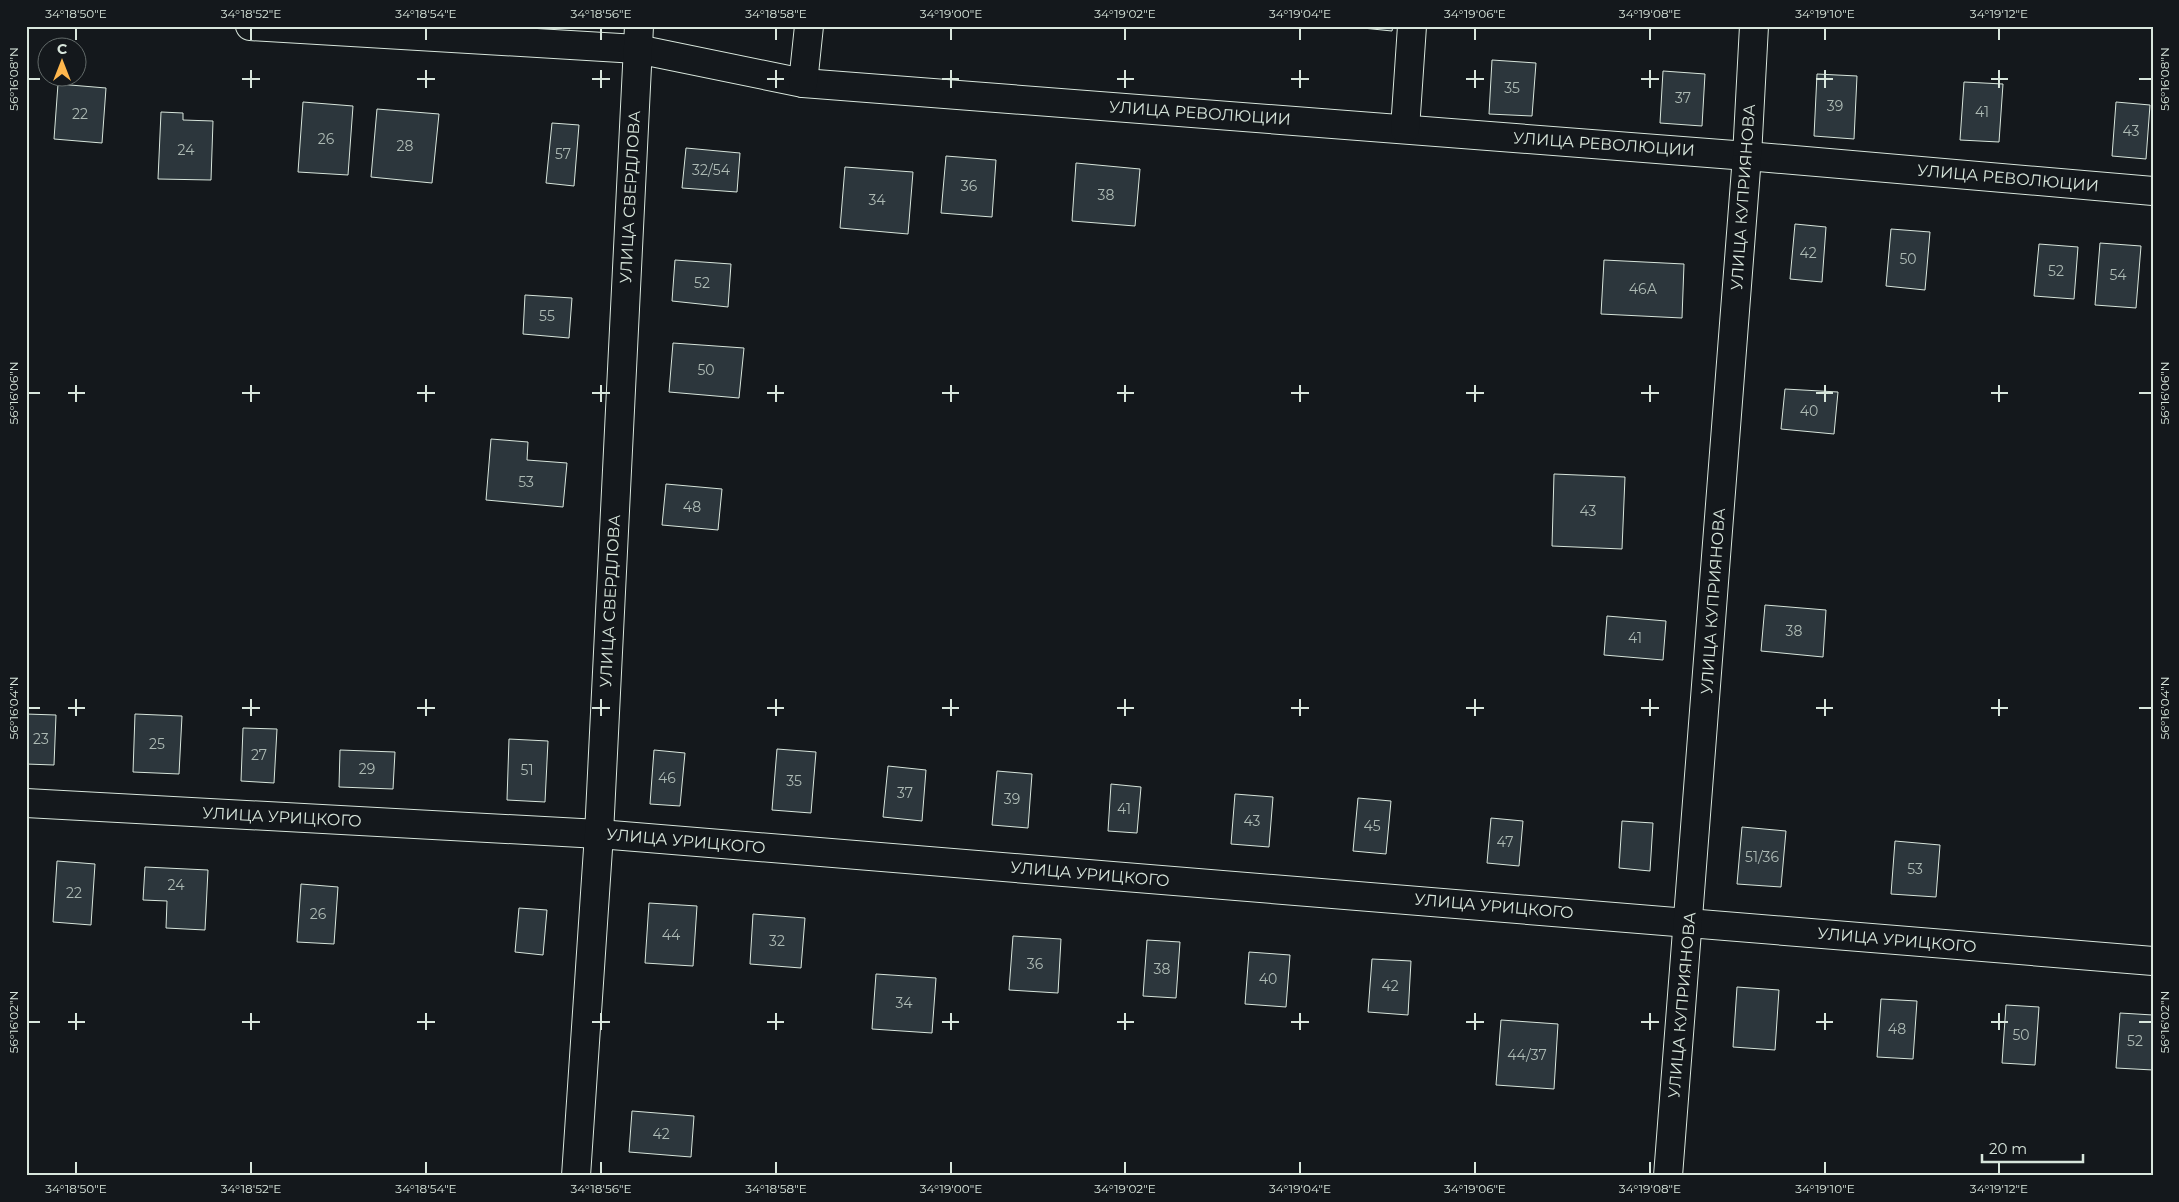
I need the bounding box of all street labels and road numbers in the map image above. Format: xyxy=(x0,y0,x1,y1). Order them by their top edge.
street label: УЛИЦА РЕВОЛЮЦИИ xyxy=(1108,97,1292,129)
street label: УЛИЦА КУПРИЯНОВА xyxy=(1727,103,1759,291)
street label: УЛИЦА СВЕРДЛОВА xyxy=(616,110,644,284)
street label: УЛИЦА РЕВОЛЮЦИИ xyxy=(1512,128,1696,160)
street label: УЛИЦА РЕВОЛЮЦИИ xyxy=(1916,161,2100,195)
street label: УЛИЦА КУПРИЯНОВА xyxy=(1697,507,1729,695)
street label: УЛИЦА СВЕРДЛОВА xyxy=(596,514,624,688)
street label: УЛИЦА УРИЦКОГО xyxy=(202,803,362,831)
street label: УЛИЦА УРИЦКОГО xyxy=(606,825,766,857)
street label: УЛИЦА УРИЦКОГО xyxy=(1010,858,1170,890)
street label: УЛИЦА УРИЦКОГО xyxy=(1414,890,1574,922)
street label: УЛИЦА КУПРИЯНОВА xyxy=(1664,911,1700,1099)
street label: УЛИЦА УРИЦКОГО xyxy=(1817,924,1977,956)

